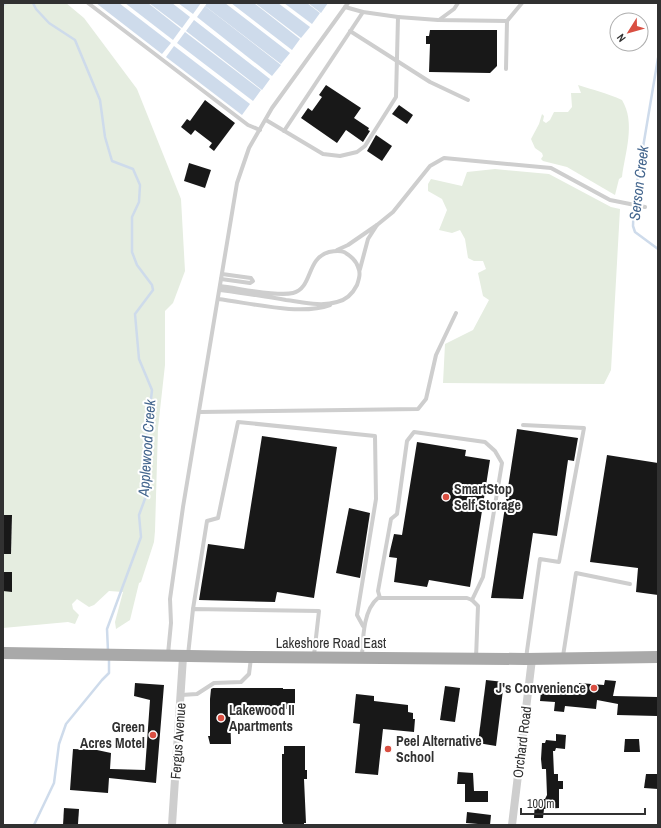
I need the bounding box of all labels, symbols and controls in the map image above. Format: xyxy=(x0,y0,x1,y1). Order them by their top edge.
north arrow xyxy=(609,12,649,52)
text: N xyxy=(613,31,629,45)
water label: Serson Creek xyxy=(623,144,654,222)
water label: Applewood Creek xyxy=(133,398,160,498)
place label: SmartStop Self Storage xyxy=(454,480,521,514)
marker: SmartStop Self Storage xyxy=(441,492,451,502)
street label: Lakeshore Road East xyxy=(276,634,386,652)
place label: J's Convenience xyxy=(496,679,586,697)
marker: J's Convenience xyxy=(589,683,599,693)
place label: Lakewood II Apartments xyxy=(229,701,295,735)
street label: Fergus Avenue xyxy=(166,702,190,780)
street label: Orchard Road xyxy=(509,705,535,779)
marker: Lakewood II Apartments xyxy=(216,713,226,723)
place label: Green Acres Motel xyxy=(80,718,145,752)
marker: Green Acres Motel xyxy=(148,730,158,740)
place label: Peel Alternative School xyxy=(396,732,482,766)
marker: Peel Alternative School xyxy=(383,744,393,754)
scale bar xyxy=(521,790,645,816)
text: 100 m xyxy=(527,796,554,812)

